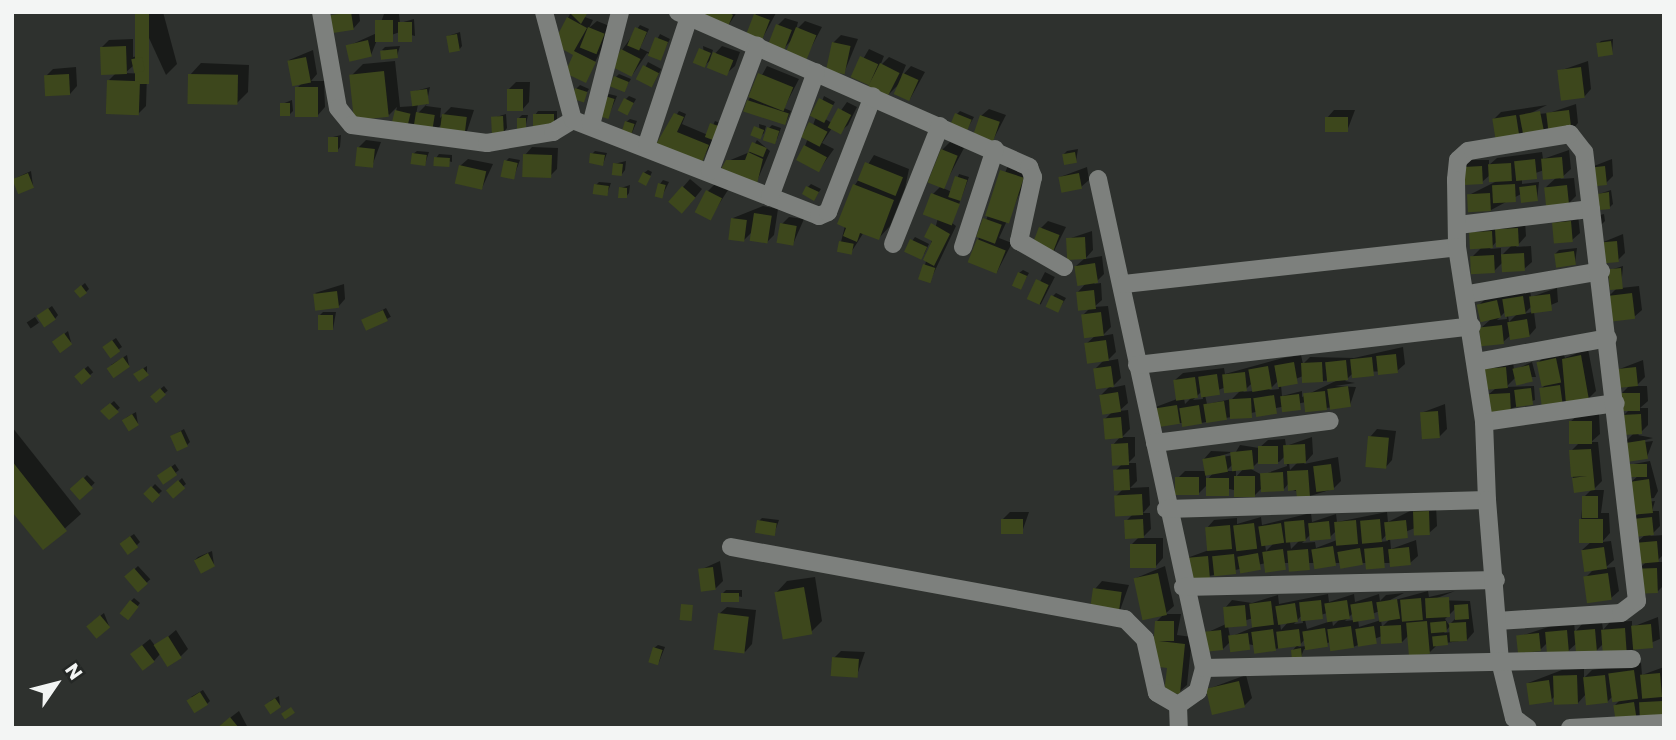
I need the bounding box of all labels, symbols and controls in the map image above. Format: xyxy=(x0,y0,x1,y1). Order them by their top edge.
north arrow xyxy=(21,649,91,719)
text: N xyxy=(58,658,89,685)

